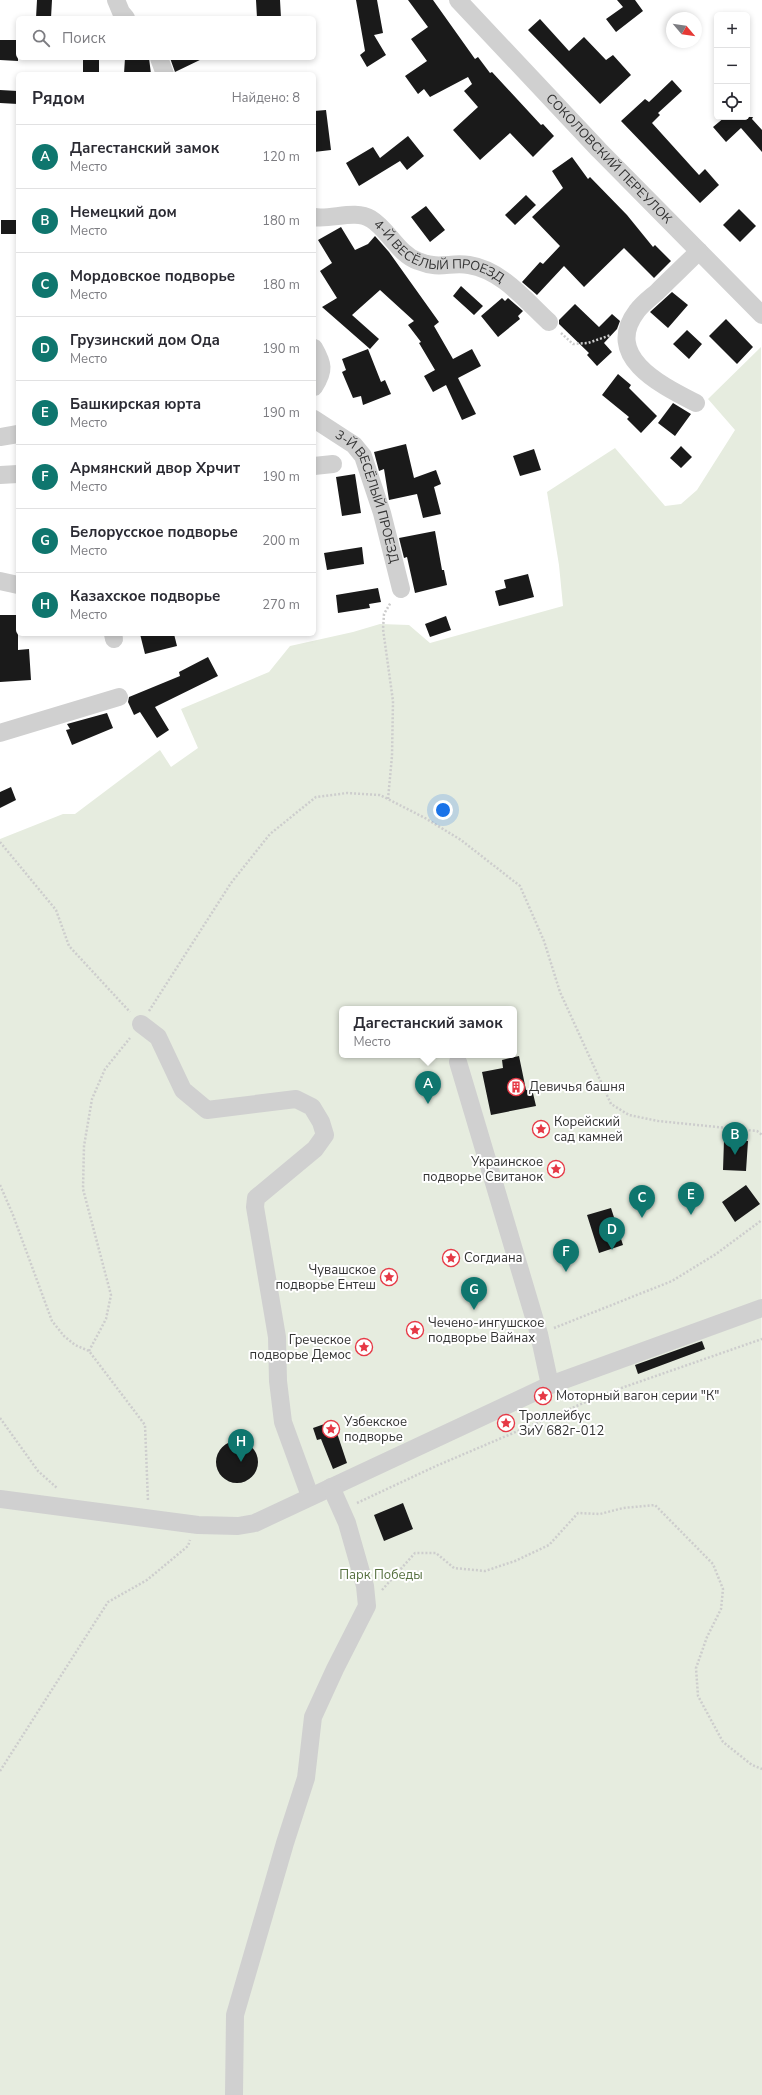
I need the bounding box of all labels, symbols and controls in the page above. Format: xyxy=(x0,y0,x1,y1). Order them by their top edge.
north arrow xyxy=(666,12,702,48)
map controls xyxy=(714,12,750,120)
button: + xyxy=(714,12,750,48)
search box xyxy=(16,16,316,60)
icon: search xyxy=(30,27,52,49)
text: Поиск xyxy=(62,28,106,48)
button: − xyxy=(714,48,750,84)
button: locate xyxy=(714,84,750,120)
text: Рядом xyxy=(32,87,85,110)
text: Найдено: 8 xyxy=(232,89,300,107)
street label: СОКОЛОВСКИЙ ПЕРЕУЛОК xyxy=(542,90,676,228)
text: Дагестанский замок xyxy=(70,138,219,158)
text: A xyxy=(40,148,50,166)
text: 120 m xyxy=(262,148,300,166)
text: Место xyxy=(70,158,107,176)
text: Немецкий дом xyxy=(70,202,177,222)
text: B xyxy=(41,212,49,230)
text: 180 m xyxy=(262,212,300,230)
street label: 4-Й ВЕСЁЛЫЙ ПРОЕЗД xyxy=(370,216,508,287)
text: Место xyxy=(70,222,107,240)
text: Мордовское подворье xyxy=(70,266,235,286)
text: C xyxy=(41,276,49,294)
text: 180 m xyxy=(262,276,300,294)
text: Место xyxy=(70,286,107,304)
text: Грузинский дом Ода xyxy=(70,330,220,350)
text: D xyxy=(40,340,50,358)
text: 190 m xyxy=(262,340,300,358)
text: Место xyxy=(70,350,107,368)
text: Башкирская юрта xyxy=(70,394,201,414)
text: E xyxy=(41,404,49,422)
text: 190 m xyxy=(262,404,300,422)
text: Место xyxy=(70,414,107,432)
street label: 3-Й ВЕСЁЛЫЙ ПРОЕЗД xyxy=(331,426,403,565)
text: Армянский двор Хрчит xyxy=(70,458,240,478)
text: F xyxy=(41,468,49,486)
text: 190 m xyxy=(262,468,300,486)
text: Место xyxy=(70,478,107,496)
text: Белорусское подворье xyxy=(70,522,238,542)
text: G xyxy=(40,532,50,550)
text: 200 m xyxy=(262,532,300,550)
text: Место xyxy=(70,542,107,560)
text: Казахское подворье xyxy=(70,586,220,606)
text: H xyxy=(40,596,50,614)
text: 270 m xyxy=(262,596,300,614)
text: Место xyxy=(70,606,107,624)
your location xyxy=(433,800,453,820)
popup xyxy=(339,1006,517,1058)
text: Дагестанский замок xyxy=(353,1013,503,1033)
text: Место xyxy=(353,1033,391,1051)
pin: A xyxy=(415,1071,441,1104)
building icon: Девичья башня xyxy=(506,1077,526,1097)
place label: Девичья башня xyxy=(529,1078,625,1096)
place label: Корейский сад камней xyxy=(554,1113,623,1146)
place icon: Корейский сад камней xyxy=(531,1119,551,1139)
pin: B xyxy=(722,1122,748,1155)
place label: Украинское подворье Свитанок xyxy=(423,1153,543,1186)
place icon: Украинское подворье Свитанок xyxy=(546,1159,566,1179)
pin: E xyxy=(678,1182,704,1215)
pin: C xyxy=(629,1185,655,1218)
pin: D xyxy=(599,1217,625,1250)
pin: F xyxy=(553,1239,579,1272)
place icon: Согдиана xyxy=(441,1248,461,1268)
place label: Согдиана xyxy=(464,1249,523,1267)
place label: Чувашское подворье Ентеш xyxy=(275,1261,376,1294)
place icon: Чувашское подворье Ентеш xyxy=(379,1267,399,1287)
pin: G xyxy=(461,1277,487,1310)
place label: Чечено-ингушское подворье Вайнах xyxy=(428,1314,544,1347)
place icon: Чечено-ингушское подворье Вайнах xyxy=(405,1320,425,1340)
place label: Греческое подворье Демос xyxy=(250,1331,351,1364)
place icon: Греческое подворье Демос xyxy=(354,1337,374,1357)
place icon: Моторный вагон серии "К" xyxy=(533,1386,553,1406)
place label: Моторный вагон серии "К" xyxy=(556,1387,719,1405)
place label: Троллейбус ЗиУ 682г-012 xyxy=(519,1407,604,1440)
place label: Узбекское подворье xyxy=(343,1413,407,1446)
place icon: Троллейбус ЗиУ 682г-012 xyxy=(496,1413,516,1433)
place icon: Узбекское подворье xyxy=(321,1419,341,1439)
pin: H xyxy=(228,1429,254,1462)
park label: Парк Победы xyxy=(339,1566,423,1584)

